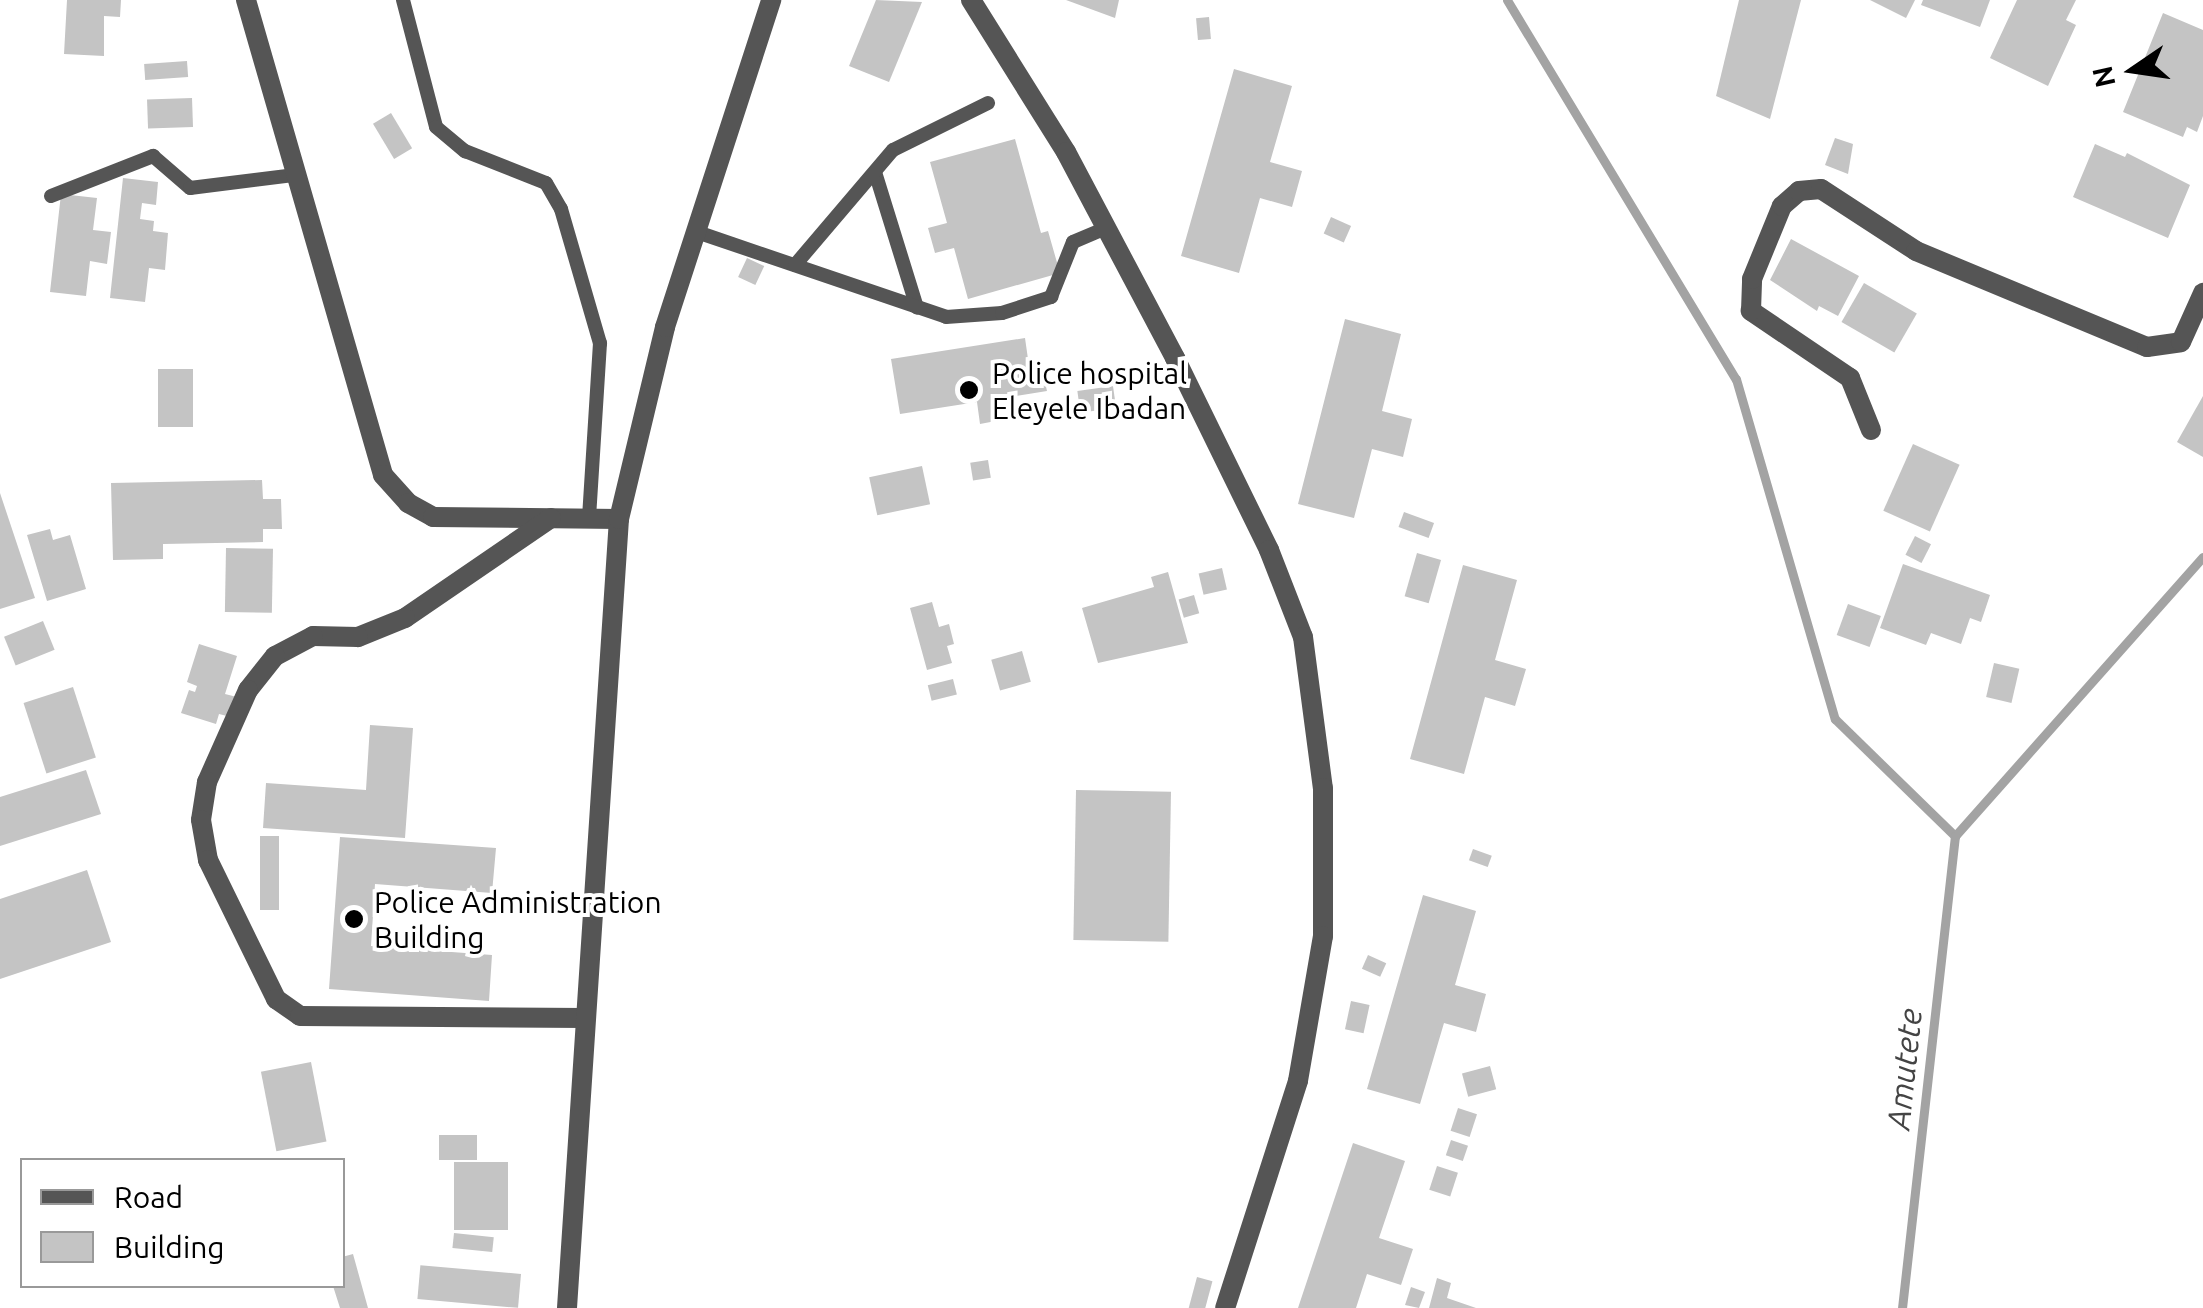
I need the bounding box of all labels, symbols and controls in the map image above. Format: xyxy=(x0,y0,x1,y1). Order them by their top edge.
north arrow xyxy=(2083,20,2183,120)
text: N xyxy=(2086,63,2121,91)
place label: Police hospital Eleyele Ibadan xyxy=(992,355,1187,426)
marker: Police hospital Eleyele Ibadan xyxy=(956,377,982,403)
place label: Police Administration Building xyxy=(374,884,662,954)
marker: Police Administration Building xyxy=(343,908,365,930)
water label: Amutete xyxy=(1879,1007,1929,1131)
legend xyxy=(20,1158,345,1288)
text: Road xyxy=(114,1180,183,1214)
text: Building xyxy=(114,1230,225,1264)

